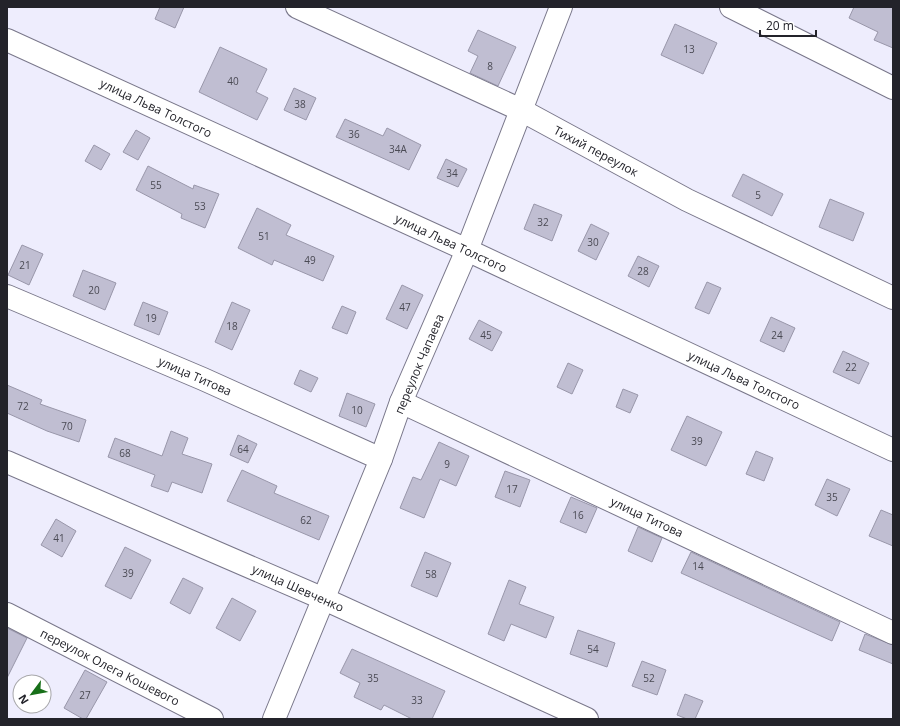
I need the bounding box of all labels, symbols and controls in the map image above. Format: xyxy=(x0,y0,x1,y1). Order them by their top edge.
scale bar xyxy=(760,12,816,38)
text: 20 m xyxy=(766,17,794,34)
house number: 13 xyxy=(683,42,695,56)
house number: 8 xyxy=(487,59,493,73)
house number: 40 xyxy=(227,74,239,88)
street label: улица Льва Толстого xyxy=(97,75,215,141)
house number: 38 xyxy=(294,97,306,111)
street label: Тихий переулок xyxy=(551,122,642,181)
house number: 36 xyxy=(348,127,360,141)
house number: 34А xyxy=(389,142,408,156)
house number: 34 xyxy=(446,166,458,180)
house number: 55 xyxy=(150,178,162,192)
house number: 5 xyxy=(755,188,761,202)
house number: 53 xyxy=(194,199,206,213)
street label: улица Льва Толстого xyxy=(392,210,510,276)
house number: 32 xyxy=(537,215,549,229)
house number: 51 xyxy=(258,229,270,243)
house number: 30 xyxy=(587,235,599,249)
house number: 49 xyxy=(304,253,316,267)
house number: 21 xyxy=(19,258,31,272)
house number: 28 xyxy=(637,264,649,278)
house number: 20 xyxy=(88,283,100,297)
house number: 47 xyxy=(399,300,411,314)
house number: 19 xyxy=(145,311,157,325)
street label: переулок Чапаева xyxy=(390,311,448,417)
house number: 18 xyxy=(226,319,238,333)
house number: 45 xyxy=(480,328,492,342)
house number: 24 xyxy=(771,328,783,342)
street label: улица Льва Толстого xyxy=(685,347,803,413)
street label: улица Титова xyxy=(156,352,234,400)
house number: 22 xyxy=(845,360,857,374)
house number: 72 xyxy=(17,399,29,413)
house number: 10 xyxy=(351,403,363,417)
house number: 70 xyxy=(61,419,73,433)
house number: 39 xyxy=(691,434,703,448)
house number: 64 xyxy=(237,442,249,456)
house number: 68 xyxy=(119,446,131,460)
house number: 9 xyxy=(444,457,450,471)
house number: 17 xyxy=(506,482,518,496)
house number: 35 xyxy=(826,490,838,504)
street label: улица Титова xyxy=(608,493,686,541)
house number: 16 xyxy=(572,508,584,522)
house number: 62 xyxy=(300,513,312,527)
house number: 41 xyxy=(53,531,65,545)
house number: 14 xyxy=(692,559,704,573)
street label: улица Шевченко xyxy=(249,560,347,616)
house number: 39 xyxy=(122,566,134,580)
house number: 58 xyxy=(425,567,437,581)
street label: переулок Олега Кошевого xyxy=(38,624,182,710)
house number: 54 xyxy=(587,642,599,656)
house number: 35 xyxy=(367,671,379,685)
house number: 52 xyxy=(643,671,655,685)
north arrow xyxy=(12,674,52,714)
house number: 27 xyxy=(79,688,91,702)
text: N xyxy=(14,692,32,707)
house number: 33 xyxy=(411,693,423,707)

